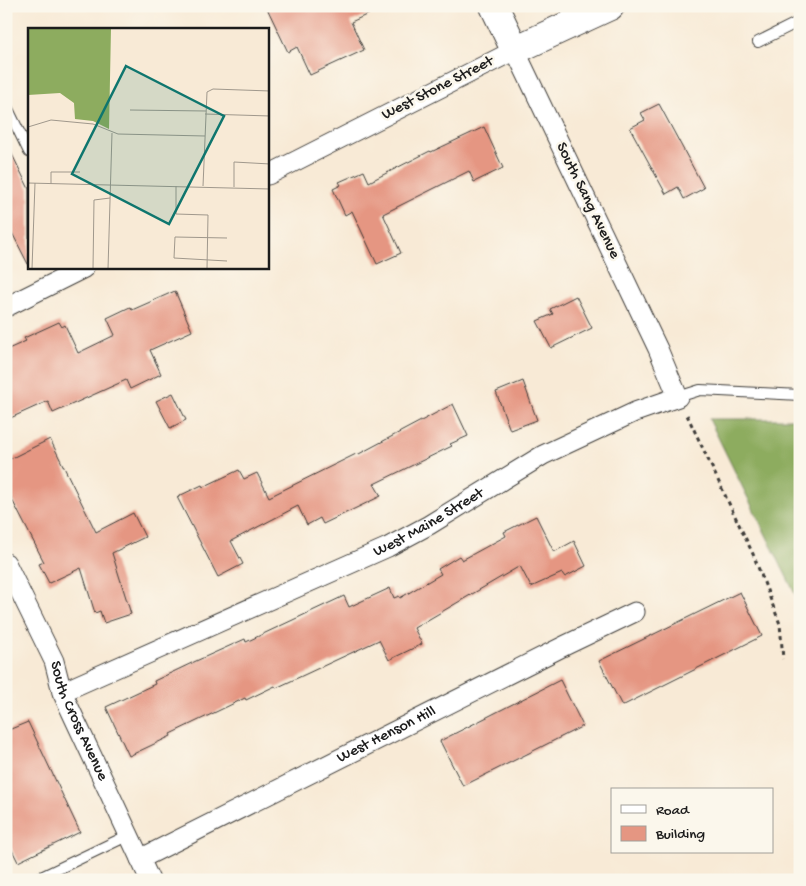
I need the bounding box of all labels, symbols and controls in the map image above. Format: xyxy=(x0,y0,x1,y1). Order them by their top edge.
inset map xyxy=(28,28,269,269)
street label: West Stone Street xyxy=(379,52,498,125)
street label: South Sang Avenue xyxy=(551,140,624,263)
street label: West Maine Street xyxy=(371,483,489,562)
street label: South Cross Avenue xyxy=(45,659,112,785)
street label: West Henson Hill xyxy=(334,702,439,768)
legend xyxy=(611,788,774,854)
text: Road xyxy=(656,802,690,820)
text: Building xyxy=(655,826,705,844)

